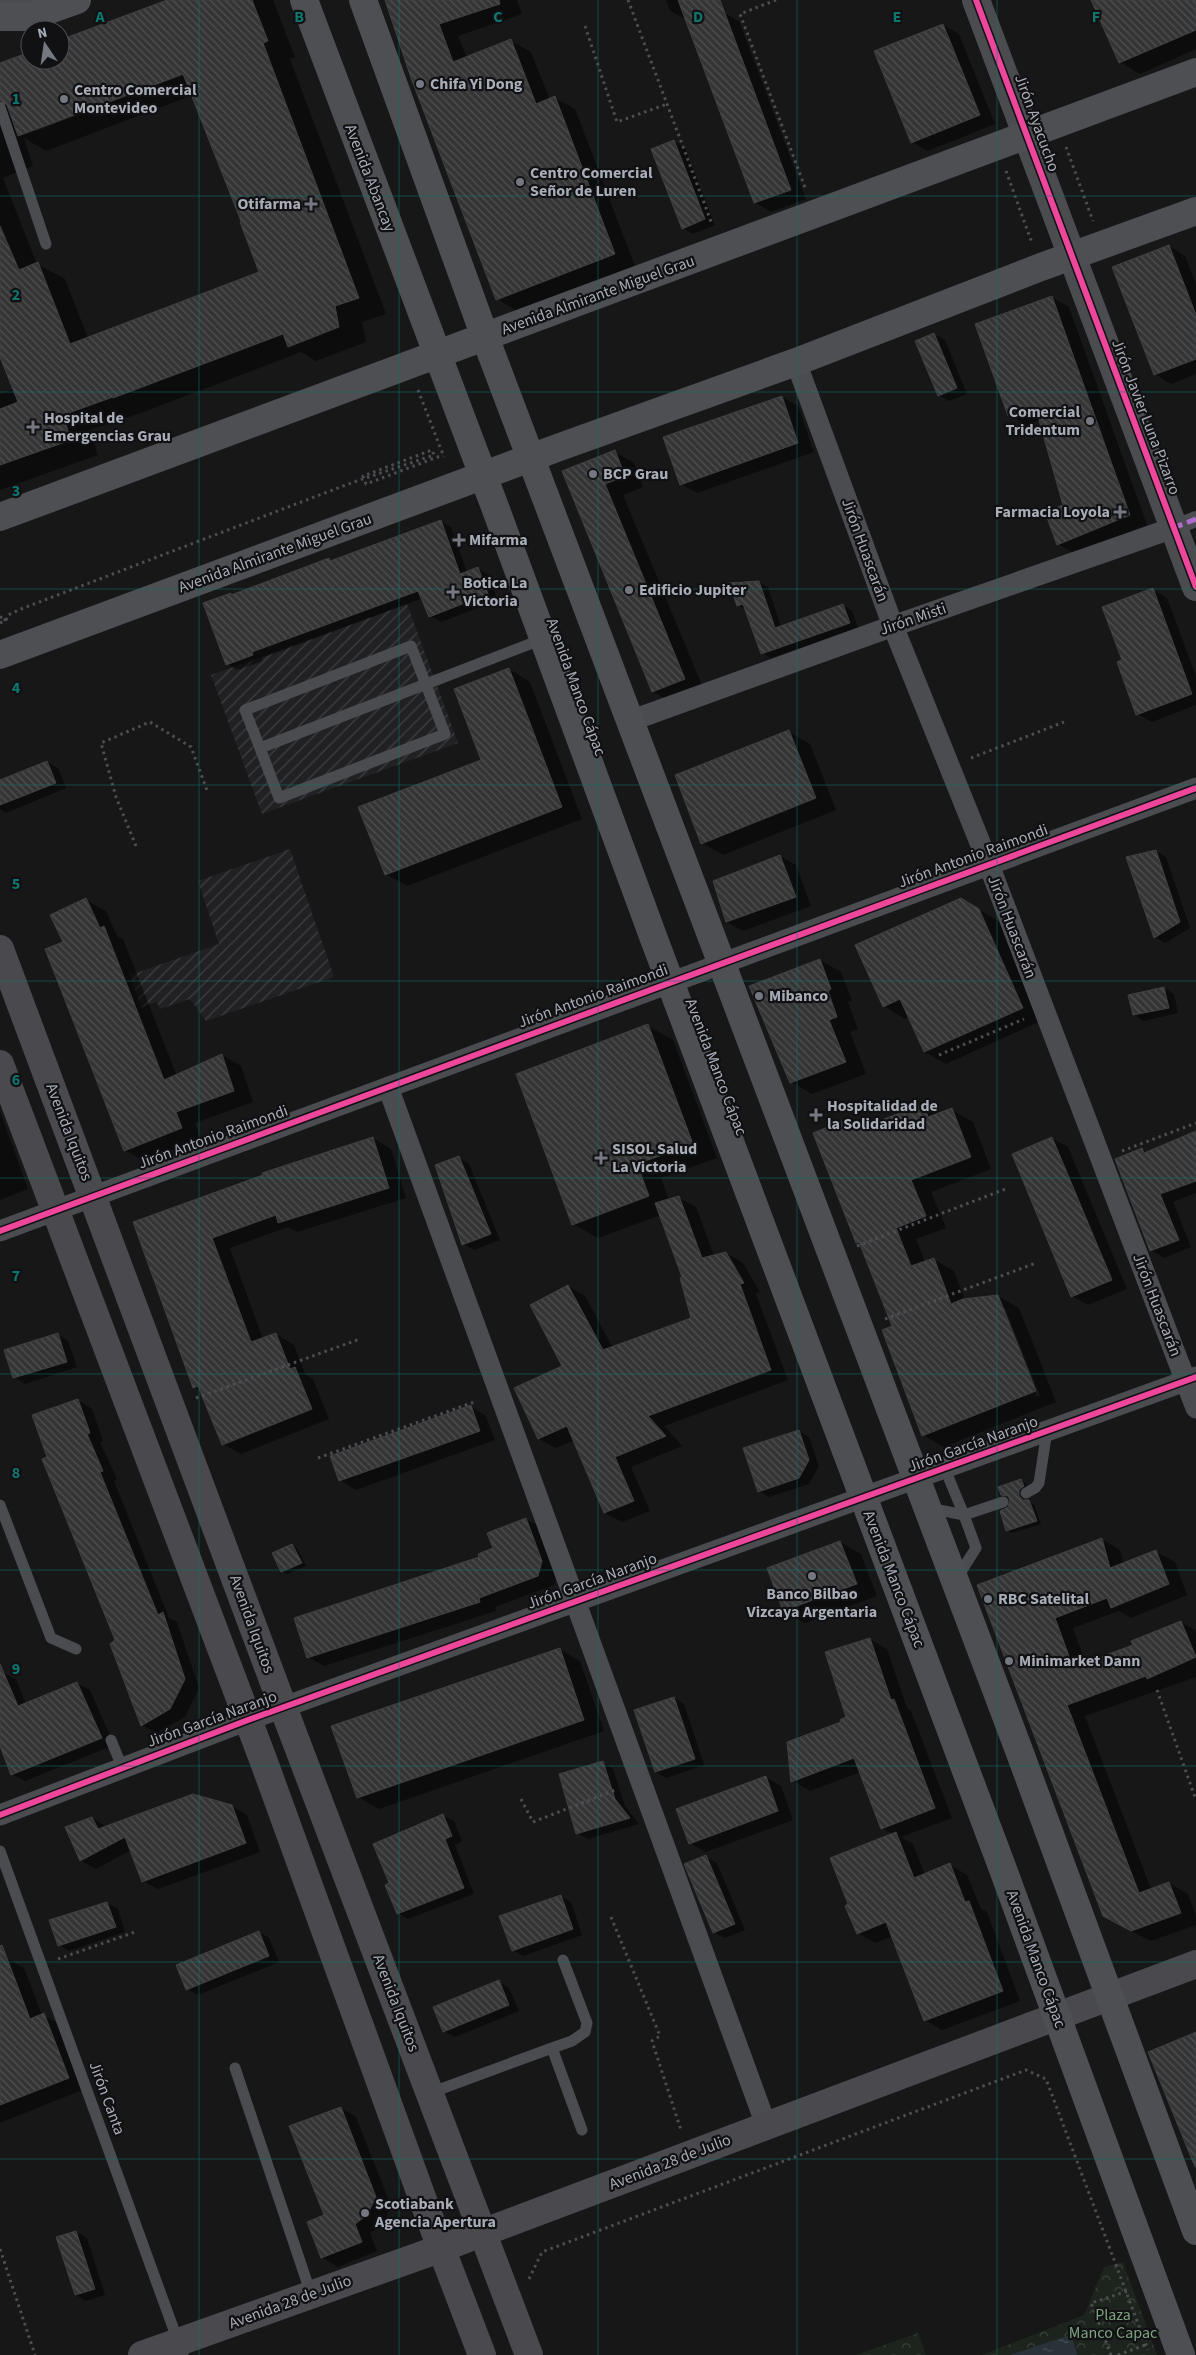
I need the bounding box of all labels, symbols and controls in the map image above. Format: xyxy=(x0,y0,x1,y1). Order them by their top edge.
text: A xyxy=(94,6,105,28)
text: B xyxy=(294,6,304,28)
text: C xyxy=(493,6,503,28)
text: D xyxy=(693,6,703,28)
text: E xyxy=(893,6,901,28)
text: F xyxy=(1092,6,1100,28)
north arrow xyxy=(20,20,70,70)
text: N xyxy=(36,23,49,44)
street label: Jirón Ayacucho xyxy=(1009,71,1065,175)
place label: Chifa Yi Dong xyxy=(430,73,523,95)
marker: Chifa Yi Dong xyxy=(414,78,426,90)
place label: Centro Comercial Montevideo xyxy=(74,79,197,119)
text: 1 xyxy=(12,88,20,110)
marker: Centro Comercial Montevideo xyxy=(58,93,70,105)
street label: Avenida Abancay xyxy=(339,121,401,235)
place label: Centro Comercial Señor de Luren xyxy=(530,162,653,202)
marker: Centro Comercial Señor de Luren xyxy=(514,176,526,188)
place label: Otifarma xyxy=(237,193,301,215)
marker: Otifarma xyxy=(305,198,317,210)
street label: Avenida Almirante Miguel Grau xyxy=(498,250,698,340)
text: 2 xyxy=(12,284,20,306)
street label: Jirón Javier Luna Pizarro xyxy=(1106,336,1186,498)
place label: Comercial Tridentum xyxy=(1005,401,1080,441)
place label: Hospital de Emergencias Grau xyxy=(44,407,171,447)
marker: Comercial Tridentum xyxy=(1084,415,1096,427)
marker: Hospital de Emergencias Grau xyxy=(26,420,40,434)
place label: BCP Grau xyxy=(603,463,668,485)
marker: BCP Grau xyxy=(587,468,599,480)
text: 3 xyxy=(12,480,20,502)
street label: Jirón Huascarán xyxy=(836,495,894,605)
place label: Farmacia Loyola xyxy=(995,501,1110,523)
marker: Farmacia Loyola xyxy=(1114,506,1126,518)
street label: Avenida Almirante Miguel Grau xyxy=(175,508,375,598)
place label: Mifarma xyxy=(469,529,528,551)
marker: Mifarma xyxy=(453,534,465,546)
place label: Botica La Victoria xyxy=(462,572,527,612)
place label: Edificio Jupiter xyxy=(639,579,747,601)
marker: Edificio Jupiter xyxy=(623,584,635,596)
marker: Botica La Victoria xyxy=(447,586,459,598)
street label: Jirón Misti xyxy=(877,597,949,641)
street label: Avenida Manco Cápac xyxy=(541,615,611,759)
text: 4 xyxy=(12,677,21,699)
street label: Jirón Antonio Raimondi xyxy=(895,819,1051,893)
street label: Jirón Huascarán xyxy=(982,872,1042,982)
text: 5 xyxy=(12,873,20,895)
street label: Jirón Antonio Raimondi xyxy=(515,959,671,1033)
place label: Mibanco xyxy=(769,985,828,1007)
marker: Mibanco xyxy=(753,990,765,1002)
street label: Avenida Manco Cápac xyxy=(680,995,752,1139)
text: 6 xyxy=(12,1069,20,1091)
street label: Avenida Iquitos xyxy=(40,1080,98,1184)
place label: Hospitalidad de la Solidaridad xyxy=(827,1095,938,1135)
street label: Jirón Antonio Raimondi xyxy=(135,1100,291,1174)
marker: Hospitalidad de la Solidaridad xyxy=(809,1108,823,1122)
place label: SISOL Salud La Victoria xyxy=(612,1138,697,1178)
marker: SISOL Salud La Victoria xyxy=(594,1151,608,1165)
street label: Jirón Huascarán xyxy=(1127,1250,1187,1360)
text: 7 xyxy=(12,1265,20,1287)
street label: Jirón García Naranjo xyxy=(905,1410,1041,1478)
text: 8 xyxy=(12,1462,20,1484)
street label: Avenida Manco Cápac xyxy=(858,1507,930,1651)
street label: Jirón García Naranjo xyxy=(524,1547,660,1615)
marker: Banco Bilbao Vizcaya Argentaria xyxy=(806,1570,818,1582)
street label: Avenida Iquitos xyxy=(224,1572,280,1676)
place label: Banco Bilbao Vizcaya Argentaria xyxy=(746,1583,877,1623)
place label: RBC Satelital xyxy=(998,1588,1089,1610)
marker: RBC Satelital xyxy=(982,1593,994,1605)
place label: Minimarket Dann xyxy=(1019,1650,1140,1672)
marker: Minimarket Dann xyxy=(1003,1655,1015,1667)
text: 9 xyxy=(12,1658,20,1680)
street label: Jirón García Naranjo xyxy=(144,1685,280,1753)
street label: Avenida Manco Cápac xyxy=(1001,1887,1071,2031)
street label: Avenida Iquitos xyxy=(367,1951,425,2055)
street label: Jirón Canta xyxy=(84,2058,130,2138)
street label: Avenida 28 de Julio xyxy=(606,2129,734,2195)
place label: Scotiabank Agencia Apertura xyxy=(374,2193,496,2233)
marker: Scotiabank Agencia Apertura xyxy=(359,2207,371,2219)
street label: Avenida 28 de Julio xyxy=(226,2270,354,2334)
park label: Plaza Manco Capac xyxy=(1069,2304,1157,2344)

